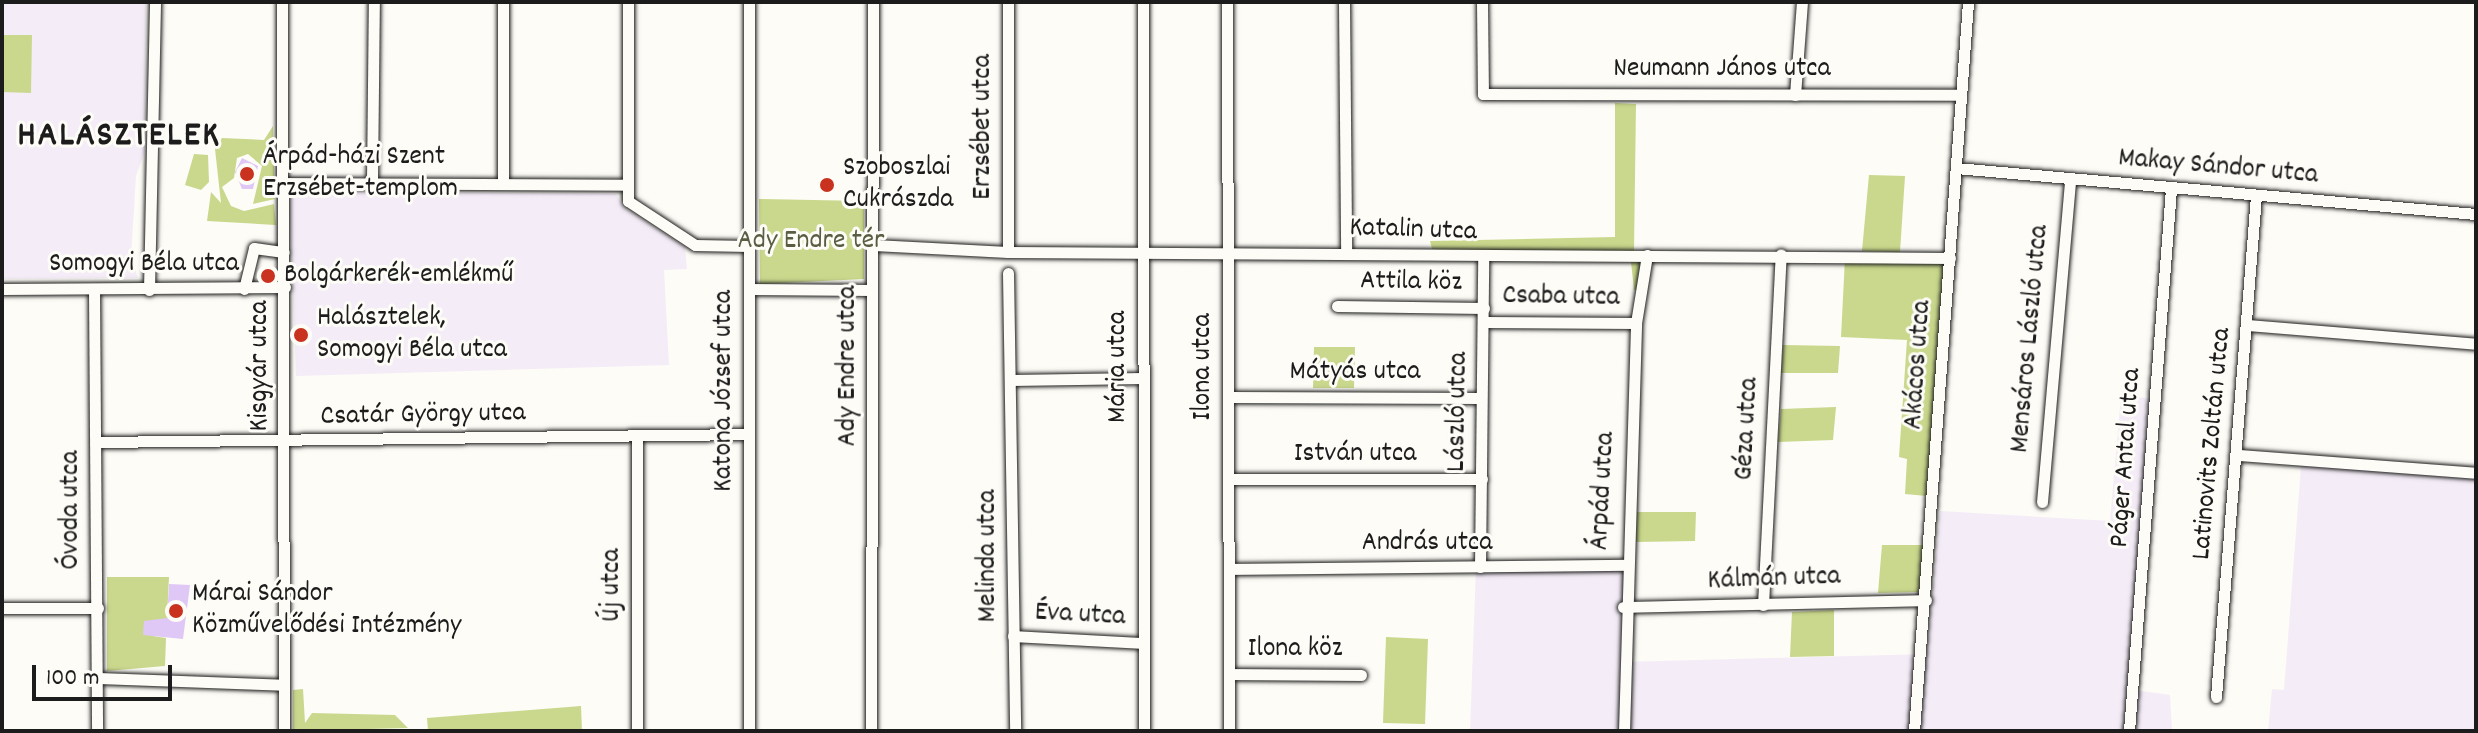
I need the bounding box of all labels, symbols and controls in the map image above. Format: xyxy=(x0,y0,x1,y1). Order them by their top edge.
street label: Neumann János utca xyxy=(1613,53,1831,87)
street label: Erzsébet utca xyxy=(967,54,1001,200)
district label: HALÁSZTELEK xyxy=(17,116,221,160)
place label: Árpád-házi Szent Erzsébet-templom xyxy=(263,141,458,207)
street label: Makay Sándor utca xyxy=(2117,143,2319,193)
place label: Szoboszlai Cukrászda xyxy=(843,152,953,218)
marker: Árpád-házi Szent Erzsébet-templom xyxy=(238,165,256,183)
marker: Szoboszlai Cukrászda xyxy=(818,176,836,194)
street label: Katalin utca xyxy=(1349,212,1477,250)
street label: Mensáros László utca xyxy=(2004,224,2058,454)
park label: Ady Endre tér xyxy=(738,225,884,259)
street label: Somogyi Béla utca xyxy=(49,248,239,282)
place label: Bolgárkerék-emlékmű xyxy=(284,259,513,293)
street label: Attila köz xyxy=(1360,265,1462,301)
marker: Bolgárkerék-emlékmű xyxy=(259,267,277,285)
street label: Csaba utca xyxy=(1502,280,1620,316)
street label: Ady Endre utca xyxy=(832,286,866,446)
street label: Katona József utca xyxy=(708,290,742,492)
street label: Akácos utca xyxy=(1898,299,1940,431)
street label: Kisgyár utca xyxy=(244,300,278,432)
place label: Halásztelek, Somogyi Béla utca xyxy=(317,302,507,368)
street label: Mária utca xyxy=(1102,311,1136,423)
street label: Ilona utca xyxy=(1187,313,1221,421)
marker: Halásztelek, Somogyi Béla utca xyxy=(292,326,310,344)
street label: Latinovits Zoltán utca xyxy=(2186,327,2240,561)
street label: László utca xyxy=(1441,352,1477,472)
street label: Mátyás utca xyxy=(1289,356,1421,390)
street label: Páger Antal utca xyxy=(2104,367,2150,549)
street label: Géza utca xyxy=(1729,377,1767,481)
street label: Csatár György utca xyxy=(320,397,526,435)
street label: Árpád utca xyxy=(1584,431,1624,551)
street label: István utca xyxy=(1294,438,1416,472)
street label: Óvoda utca xyxy=(55,451,89,569)
street label: Melinda utca xyxy=(972,490,1006,622)
street label: András utca xyxy=(1362,527,1492,561)
street label: Új utca xyxy=(596,548,630,622)
street label: Kálmán utca xyxy=(1707,561,1841,599)
place label: Márai Sándor Közművelődési Intézmény xyxy=(192,578,461,644)
street label: Éva utca xyxy=(1034,597,1126,635)
marker: Márai Sándor Közművelődési Intézmény xyxy=(167,602,185,620)
street label: Ilona köz xyxy=(1248,633,1342,667)
scale bar xyxy=(36,649,176,699)
text: 100 m xyxy=(46,662,99,696)

